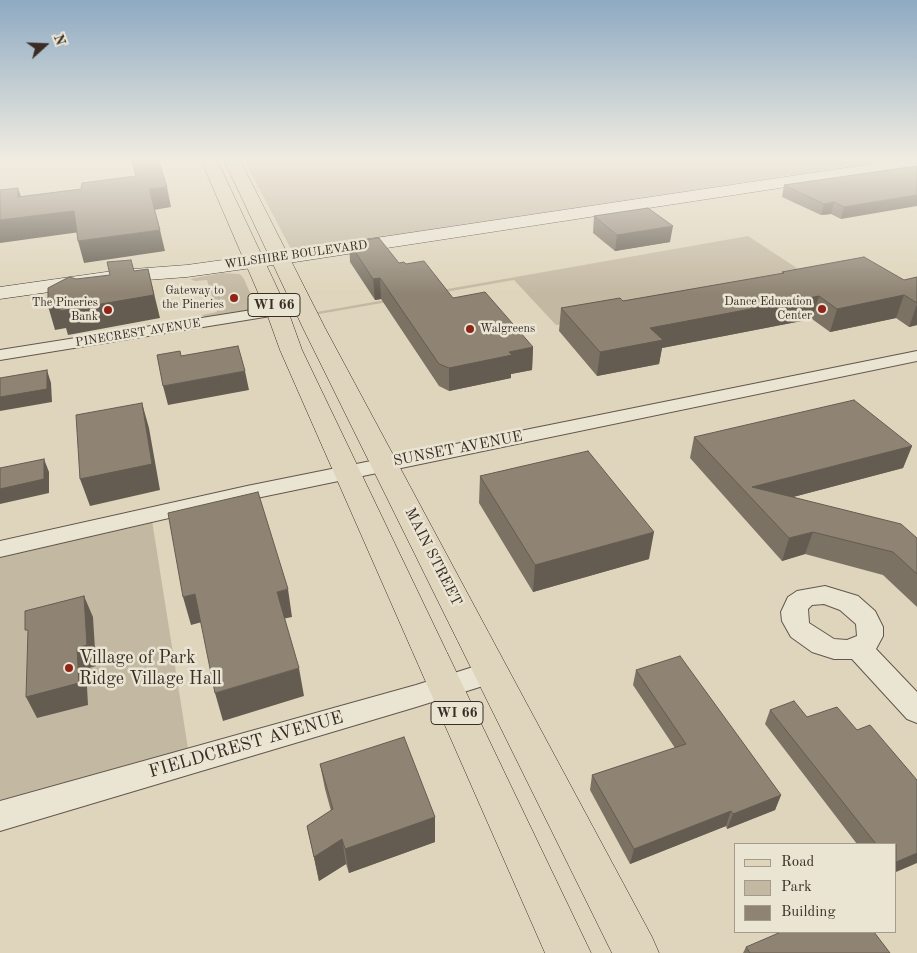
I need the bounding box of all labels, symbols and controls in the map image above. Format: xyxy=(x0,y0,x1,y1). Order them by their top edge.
north arrow xyxy=(20,20,70,70)
text: N xyxy=(51,32,68,47)
street label: WILSHIRE BOULEVARD xyxy=(224,238,368,272)
place label: Gateway to the Pineries xyxy=(162,284,224,312)
marker: Gateway to the Pineries xyxy=(228,292,240,304)
road number: WI 66 xyxy=(248,294,300,316)
place label: Dance Education Center xyxy=(724,295,812,323)
place label: The Pineries Bank xyxy=(32,296,98,324)
marker: Dance Education Center xyxy=(816,303,828,315)
marker: The Pineries Bank xyxy=(102,304,114,316)
street label: PINECREST AVENUE xyxy=(74,316,202,350)
place label: Walgreens xyxy=(480,322,535,336)
marker: Walgreens xyxy=(464,323,476,335)
street label: SUNSET AVENUE xyxy=(392,428,524,470)
street label: MAIN STREET xyxy=(400,505,466,609)
place label: Village of Park Ridge Village Hall xyxy=(79,647,222,690)
marker: Village of Park Ridge Village Hall xyxy=(63,662,75,674)
road number: WI 66 xyxy=(431,701,483,724)
street label: FIELDCREST AVENUE xyxy=(146,707,346,783)
legend xyxy=(734,843,897,933)
text: Road xyxy=(781,855,814,870)
text: Park xyxy=(781,880,812,895)
text: Building xyxy=(781,905,836,920)

